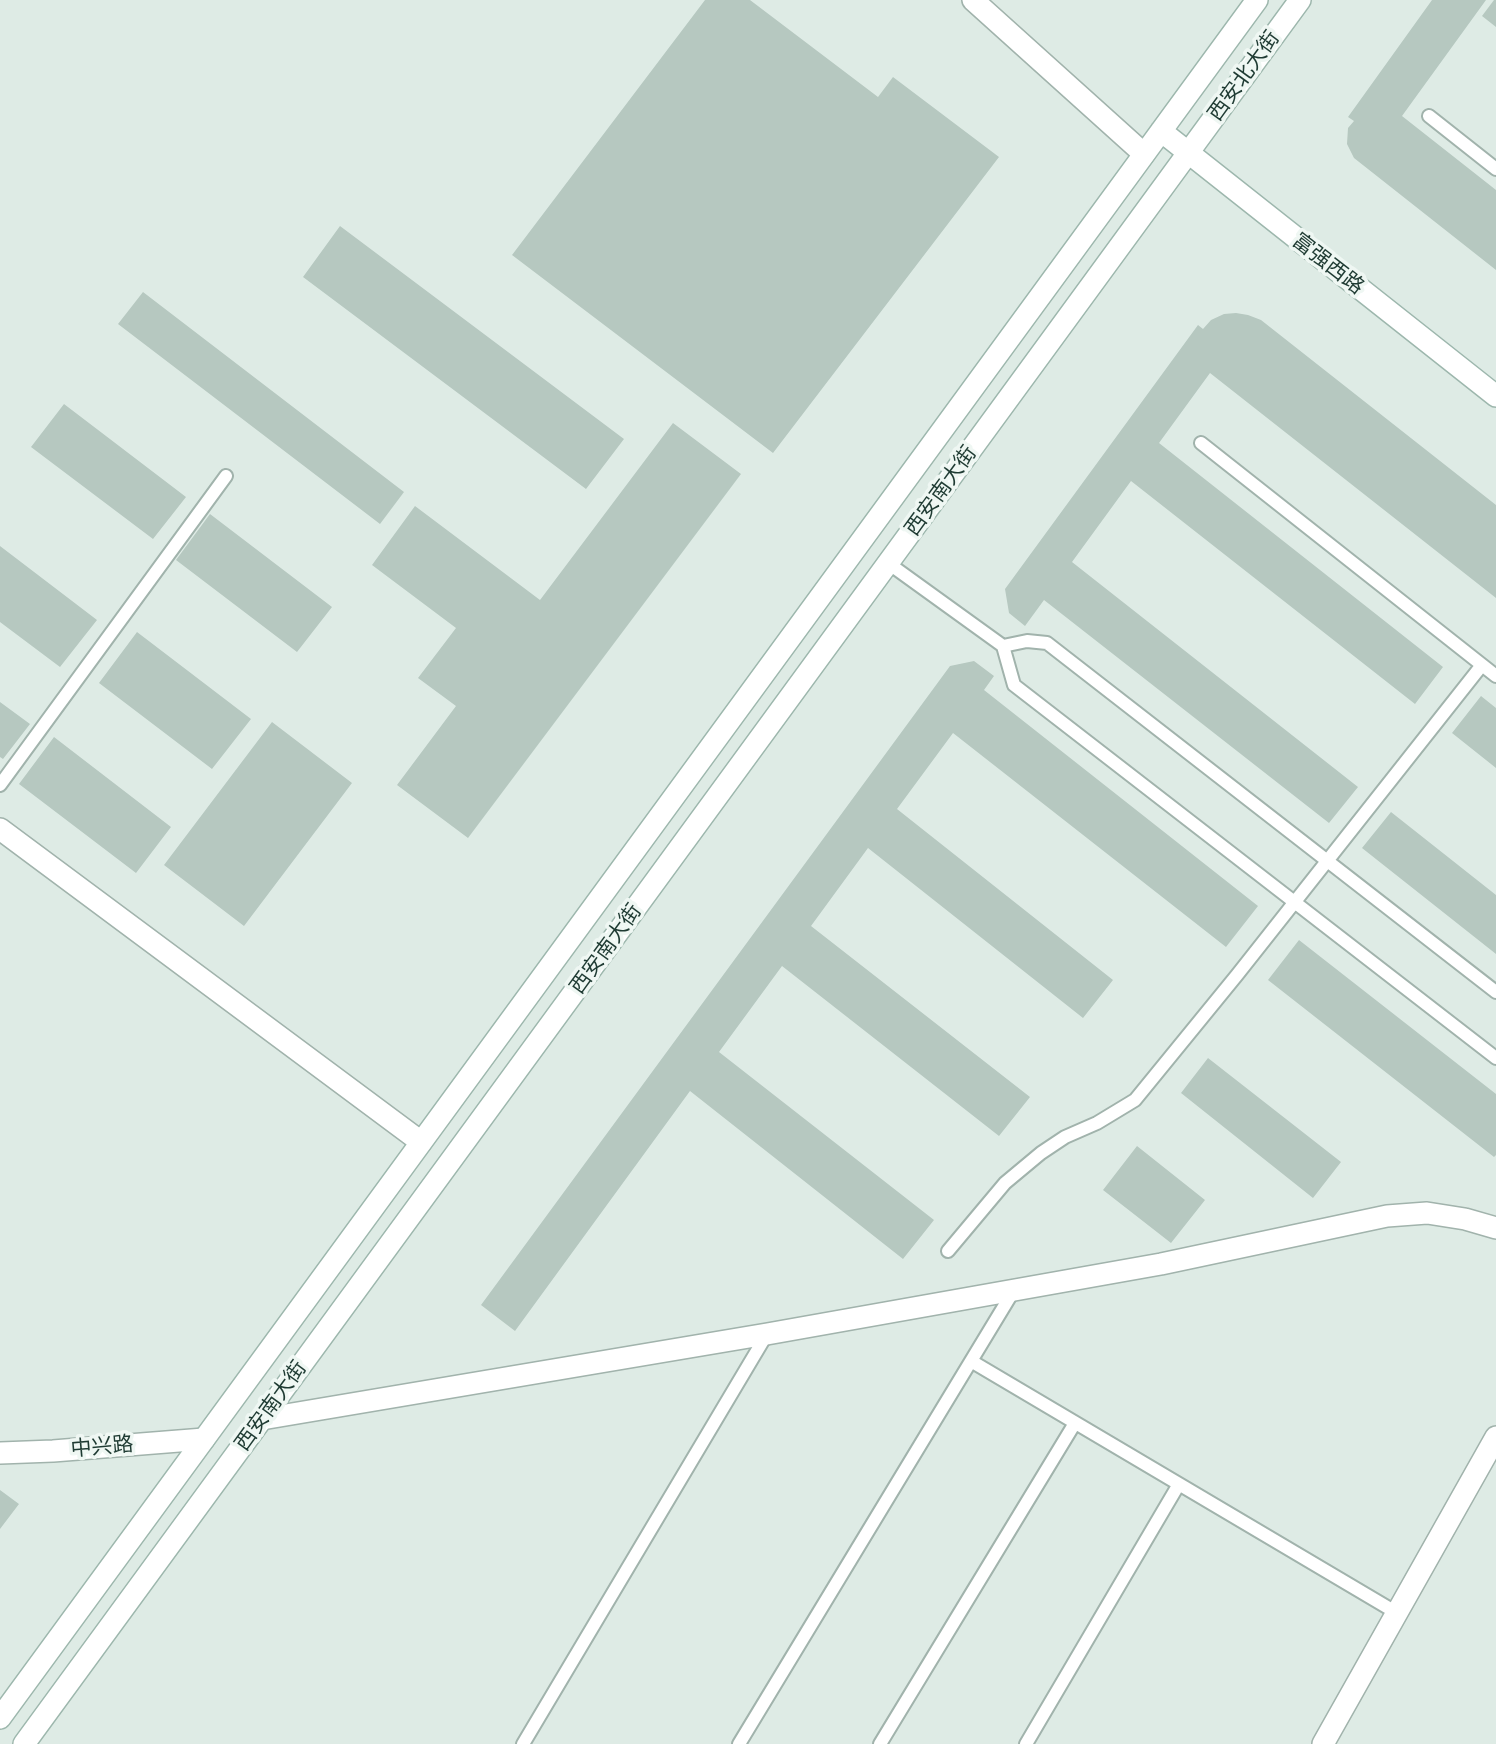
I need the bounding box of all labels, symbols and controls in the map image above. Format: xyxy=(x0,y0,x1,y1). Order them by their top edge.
street label: 西安北大街 xyxy=(1203,26,1285,126)
street label: 富强西路 xyxy=(1287,228,1369,300)
street label: 西安南大街 xyxy=(900,441,982,541)
street label: 西安南大街 xyxy=(565,899,647,999)
street label: 西安南大街 xyxy=(230,1356,312,1456)
street label: 中兴路 xyxy=(70,1432,134,1462)

